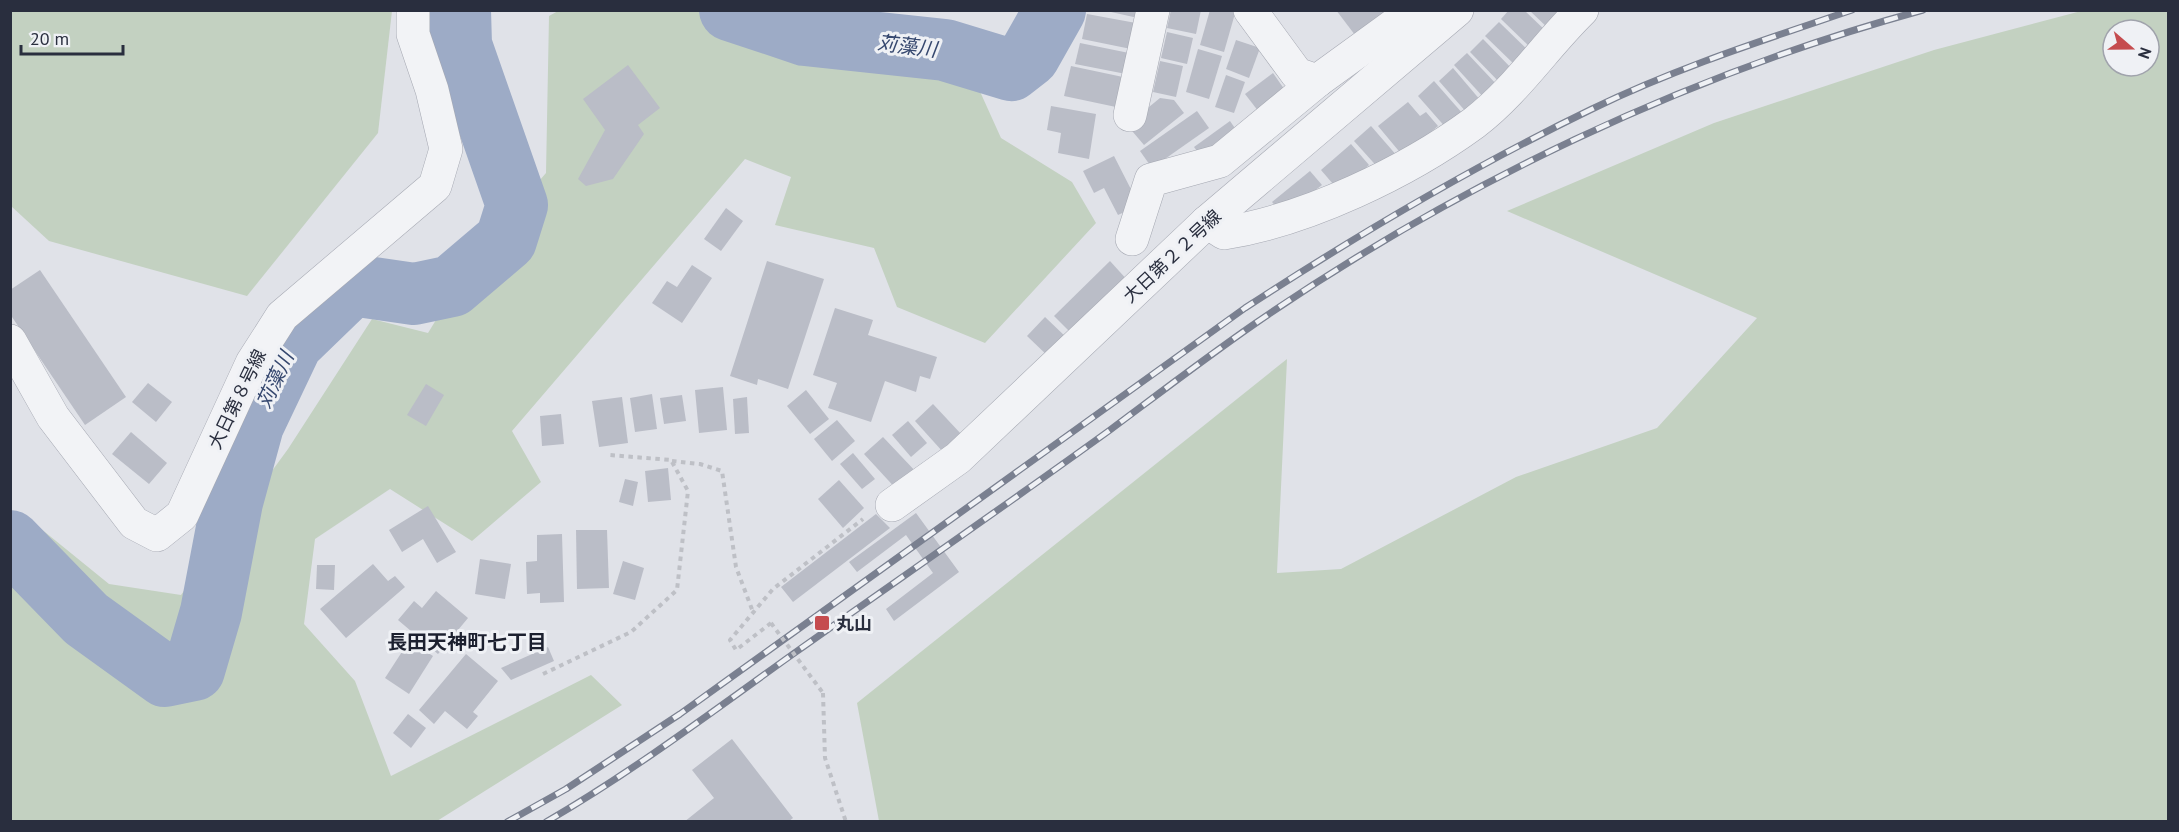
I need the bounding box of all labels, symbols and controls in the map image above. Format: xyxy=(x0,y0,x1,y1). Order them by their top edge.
scale bar xyxy=(21,18,123,56)
north arrow xyxy=(2101,18,2161,78)
text: 20 m xyxy=(30,27,69,50)
water label: 苅藻川 xyxy=(876,29,940,63)
text: N xyxy=(2134,45,2156,61)
street label: 大日第２２号線 xyxy=(1118,205,1226,307)
street label: 大日第８号線 xyxy=(203,345,271,453)
water label: 苅藻川 xyxy=(251,346,300,413)
place label: 丸山 xyxy=(836,612,872,635)
marker: 丸山 xyxy=(813,614,831,632)
district label: 長田天神町七丁目 xyxy=(387,629,547,655)

